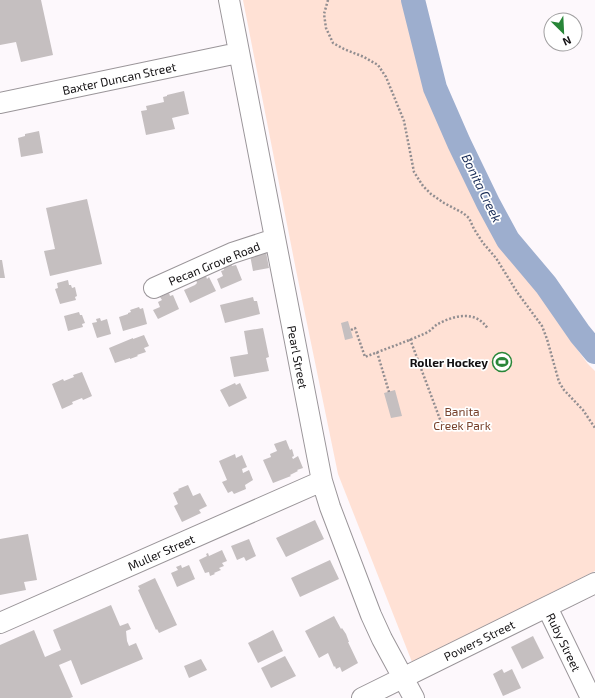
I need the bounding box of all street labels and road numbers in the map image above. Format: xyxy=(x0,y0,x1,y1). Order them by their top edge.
street label: Baxter Duncan Street xyxy=(61,59,178,97)
street label: Pecan Grove Road xyxy=(166,238,262,288)
street label: Pearl Street xyxy=(285,324,311,390)
street label: Muller Street xyxy=(125,531,197,573)
street label: Ruby Street xyxy=(544,611,584,674)
street label: Powers Street xyxy=(441,617,517,663)

